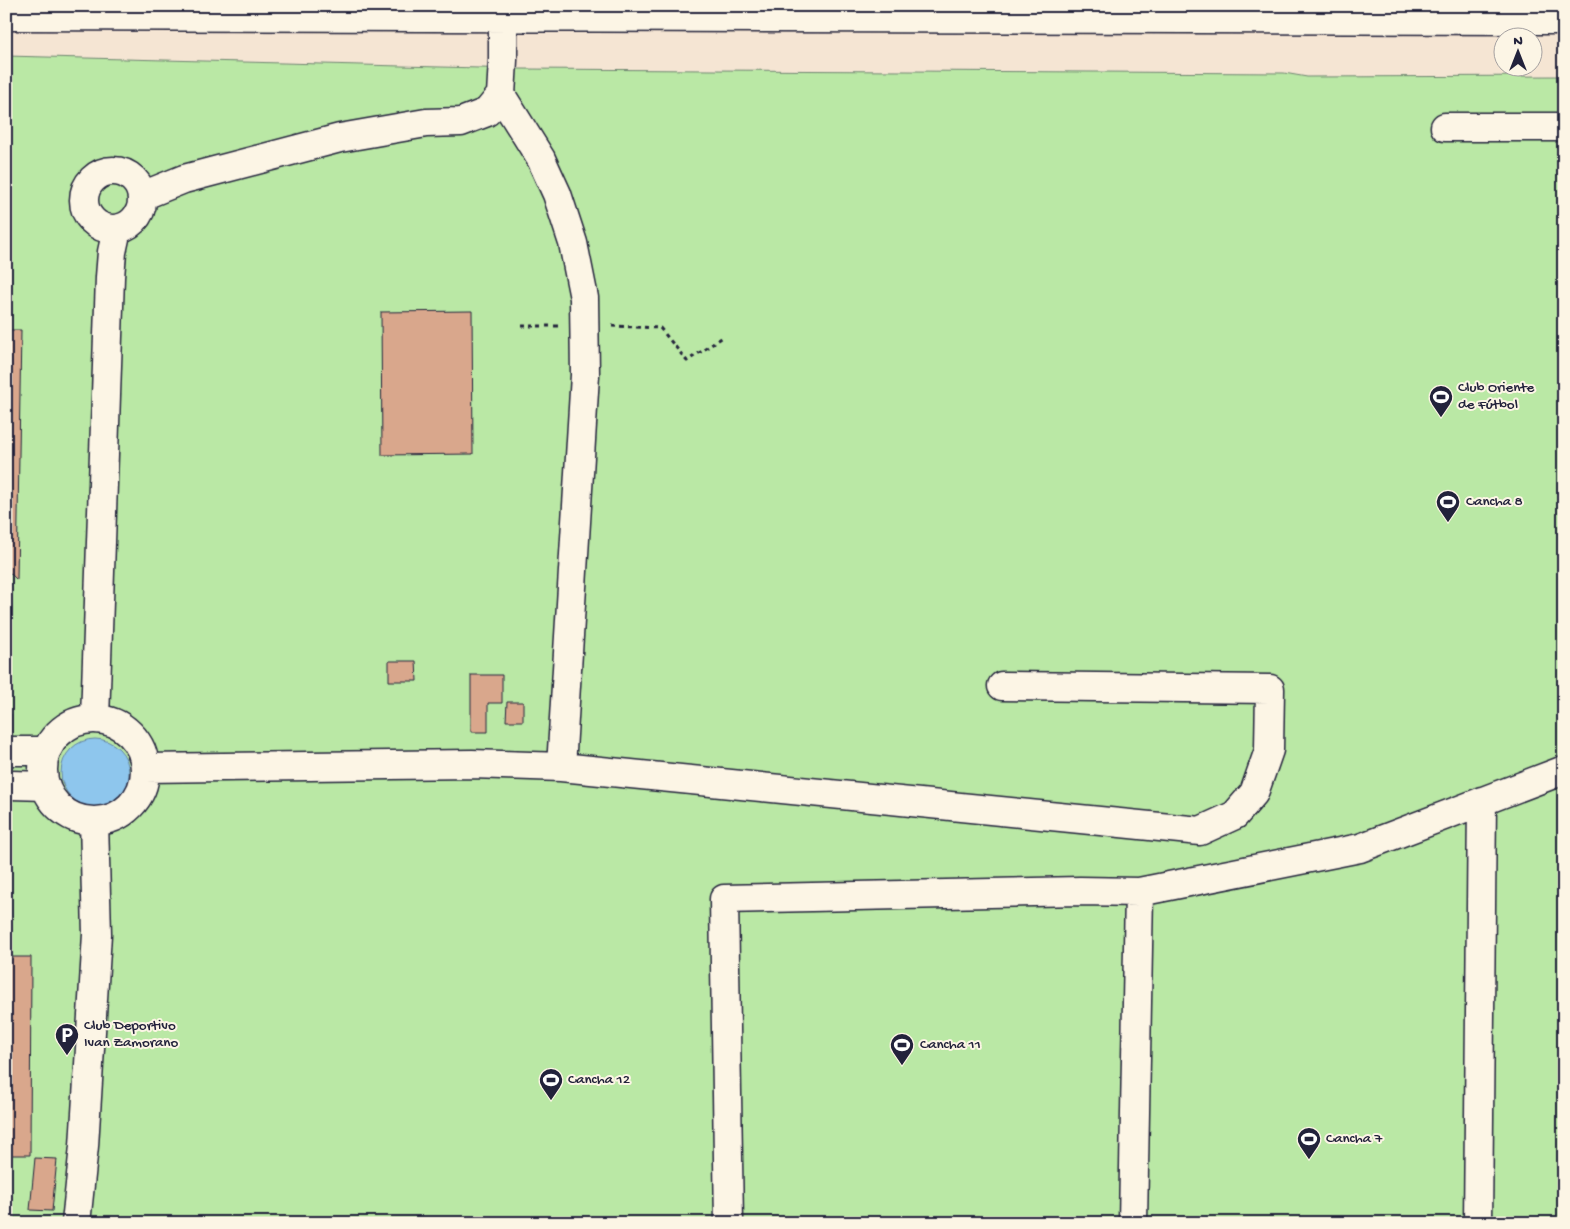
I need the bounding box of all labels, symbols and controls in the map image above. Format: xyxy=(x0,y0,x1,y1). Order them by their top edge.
north arrow xyxy=(1492,28,1542,78)
text: N xyxy=(1513,33,1523,50)
place label: Club Oriente de Fútbol xyxy=(1458,379,1535,414)
sports icon: Club Oriente de Fútbol xyxy=(1428,384,1454,418)
sports icon: Cancha 8 xyxy=(1435,489,1461,523)
place label: Cancha 8 xyxy=(1466,493,1523,511)
place label: Club Deportivo Ivan Zamorano xyxy=(84,1017,178,1052)
parking icon: Club Deportivo Ivan Zamorano xyxy=(54,1022,80,1056)
sports icon: Cancha 11 xyxy=(889,1032,915,1066)
place label: Cancha 11 xyxy=(920,1036,981,1054)
sports icon: Cancha 12 xyxy=(538,1067,564,1101)
place label: Cancha 12 xyxy=(568,1071,630,1089)
sports icon: Cancha 7 xyxy=(1296,1126,1322,1160)
place label: Cancha 7 xyxy=(1326,1130,1384,1148)

